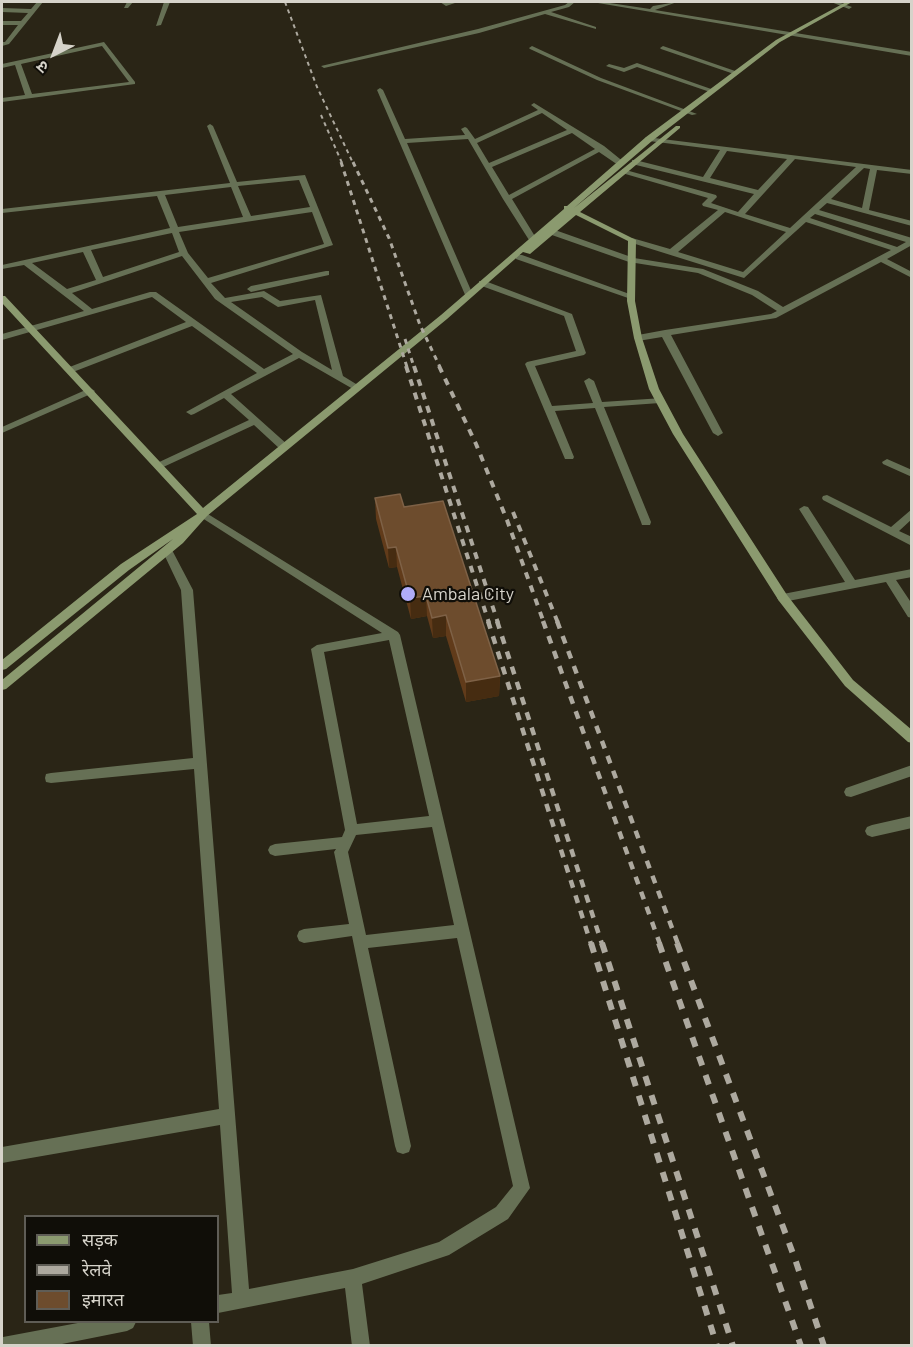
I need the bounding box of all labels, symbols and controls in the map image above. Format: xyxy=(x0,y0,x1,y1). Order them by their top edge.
north arrow xyxy=(24,24,84,84)
text: उ xyxy=(32,58,51,78)
place label: Ambala City xyxy=(422,583,514,605)
marker: Ambala City xyxy=(399,585,417,603)
legend xyxy=(24,1215,219,1323)
text: सड़क xyxy=(82,1228,118,1250)
text: रेलवे xyxy=(82,1258,112,1280)
text: इमारत xyxy=(82,1288,124,1310)

